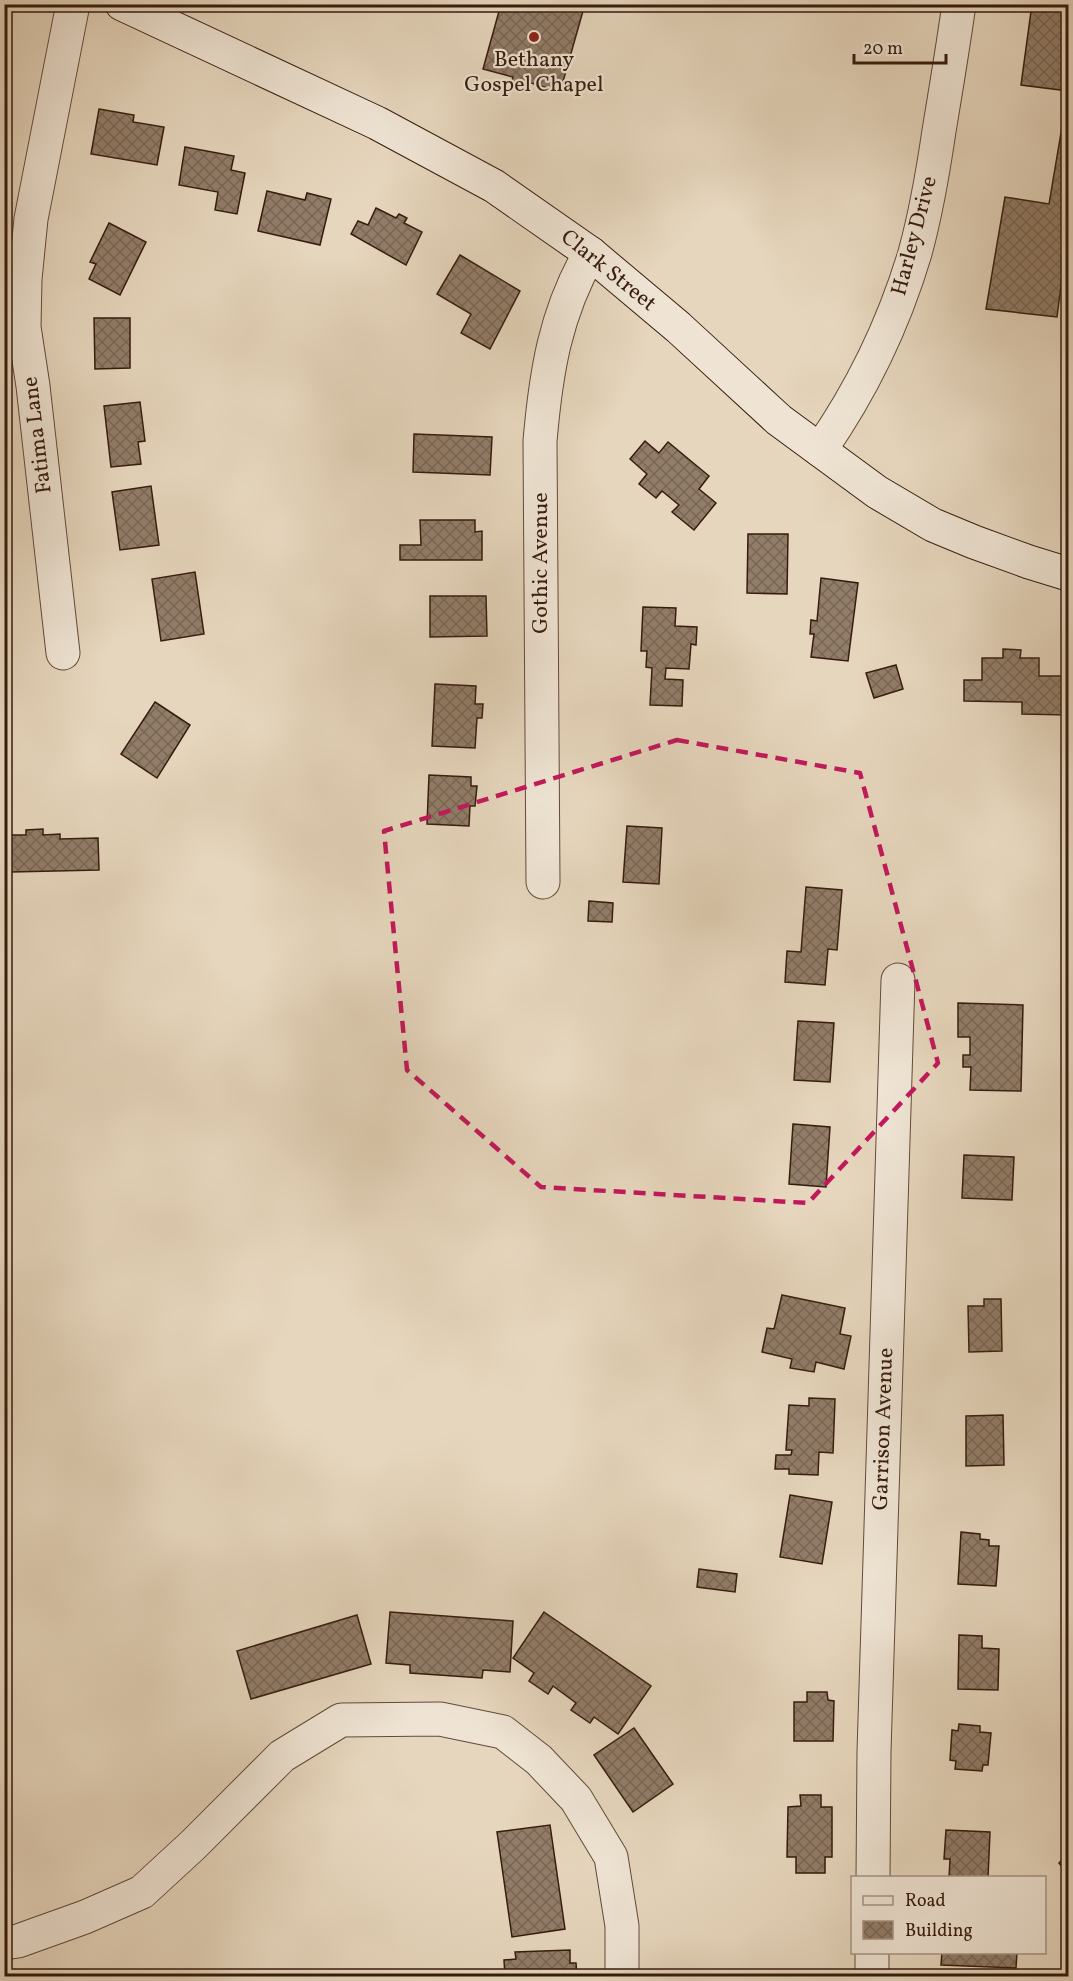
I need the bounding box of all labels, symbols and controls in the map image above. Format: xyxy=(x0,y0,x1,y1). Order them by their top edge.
scale bar xyxy=(854,27,946,65)
marker: Bethany Gospel Chapel xyxy=(527,30,541,44)
text: 20 m xyxy=(863,37,903,62)
place label: Bethany Gospel Chapel xyxy=(464,45,604,101)
street label: Harley Drive xyxy=(884,173,946,299)
street label: Clark Street xyxy=(553,223,663,319)
street label: Fatima Lane xyxy=(15,375,61,495)
street label: Gothic Avenue xyxy=(526,492,557,634)
street label: Garrison Avenue xyxy=(866,1347,902,1511)
legend xyxy=(851,1876,1046,1954)
text: Road xyxy=(905,1889,946,1914)
text: Building xyxy=(905,1919,973,1944)

